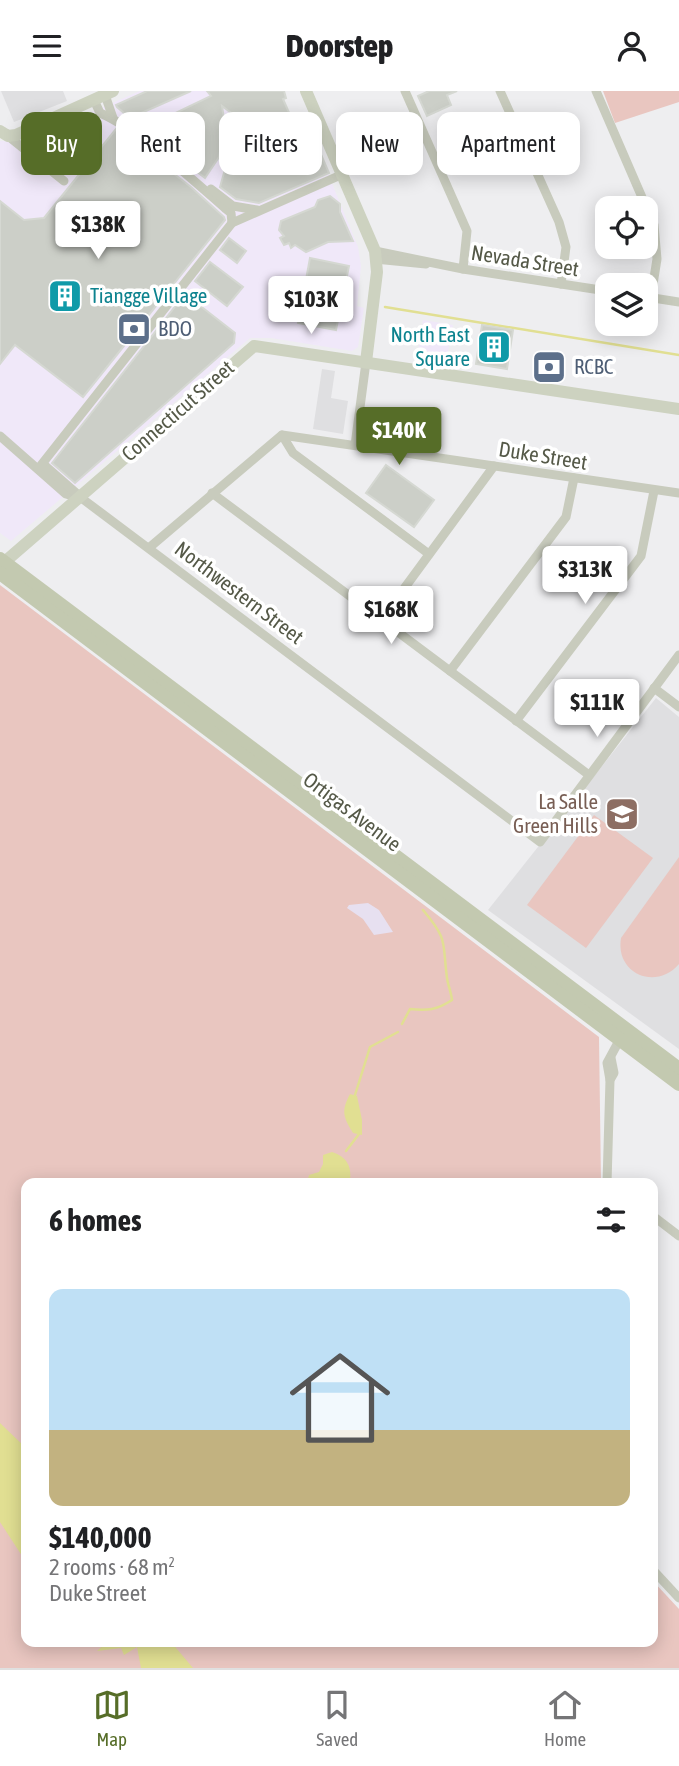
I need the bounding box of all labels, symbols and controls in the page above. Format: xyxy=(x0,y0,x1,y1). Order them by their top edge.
icon: menu xyxy=(28,27,66,65)
text: Doorstep xyxy=(286,27,393,64)
icon: person xyxy=(613,27,651,65)
chip: Buy xyxy=(21,112,102,175)
chip: Rent xyxy=(116,112,205,175)
chip: Filters xyxy=(219,112,322,175)
chip: New xyxy=(336,112,423,175)
chip: Apartment xyxy=(437,112,580,175)
map controls xyxy=(595,196,658,336)
button: locate xyxy=(595,196,658,259)
pin: $138K xyxy=(49,201,147,261)
text: $138K xyxy=(71,211,125,237)
street label: Nevada Street xyxy=(470,240,581,280)
button: layers xyxy=(595,273,658,336)
building icon: Tiangge Village xyxy=(46,277,84,315)
pin: $103K xyxy=(262,277,360,336)
place label: Tiangge Village xyxy=(90,283,207,307)
text: $103K xyxy=(284,286,338,312)
bank icon: BDO xyxy=(115,310,153,348)
place label: BDO xyxy=(158,316,192,340)
place label: North East Square xyxy=(390,322,470,370)
building icon: North East Square xyxy=(475,328,513,366)
bank icon: RCBC xyxy=(530,348,568,386)
place label: RCBC xyxy=(574,354,614,378)
street label: Connecticut Street xyxy=(116,355,238,465)
pin: $140K xyxy=(350,407,448,467)
text: $140K xyxy=(372,417,426,443)
street label: Duke Street xyxy=(497,436,589,474)
street label: Northwestern Street xyxy=(171,536,309,648)
pin: $313K xyxy=(536,547,634,606)
text: $313K xyxy=(558,556,612,582)
pin: $168K xyxy=(342,587,440,646)
text: $168K xyxy=(364,596,418,622)
pin: $111K xyxy=(548,679,646,739)
text: $111K xyxy=(570,689,624,715)
street label: Ortigas Avenue xyxy=(299,767,406,856)
place label: La Salle Green Hills xyxy=(513,789,598,837)
school or university icon: La Salle Green Hills xyxy=(603,795,641,833)
icon: filters xyxy=(592,1201,630,1239)
text: 6 homes xyxy=(49,1203,142,1237)
icon: home xyxy=(277,1335,403,1461)
text: $140,000 xyxy=(49,1520,152,1554)
text: 2 rooms · 68 m² xyxy=(49,1554,175,1580)
text: Duke Street xyxy=(49,1580,147,1606)
tab: Map xyxy=(93,1686,131,1750)
tab: Saved xyxy=(316,1686,358,1750)
tab: Home xyxy=(544,1686,586,1750)

